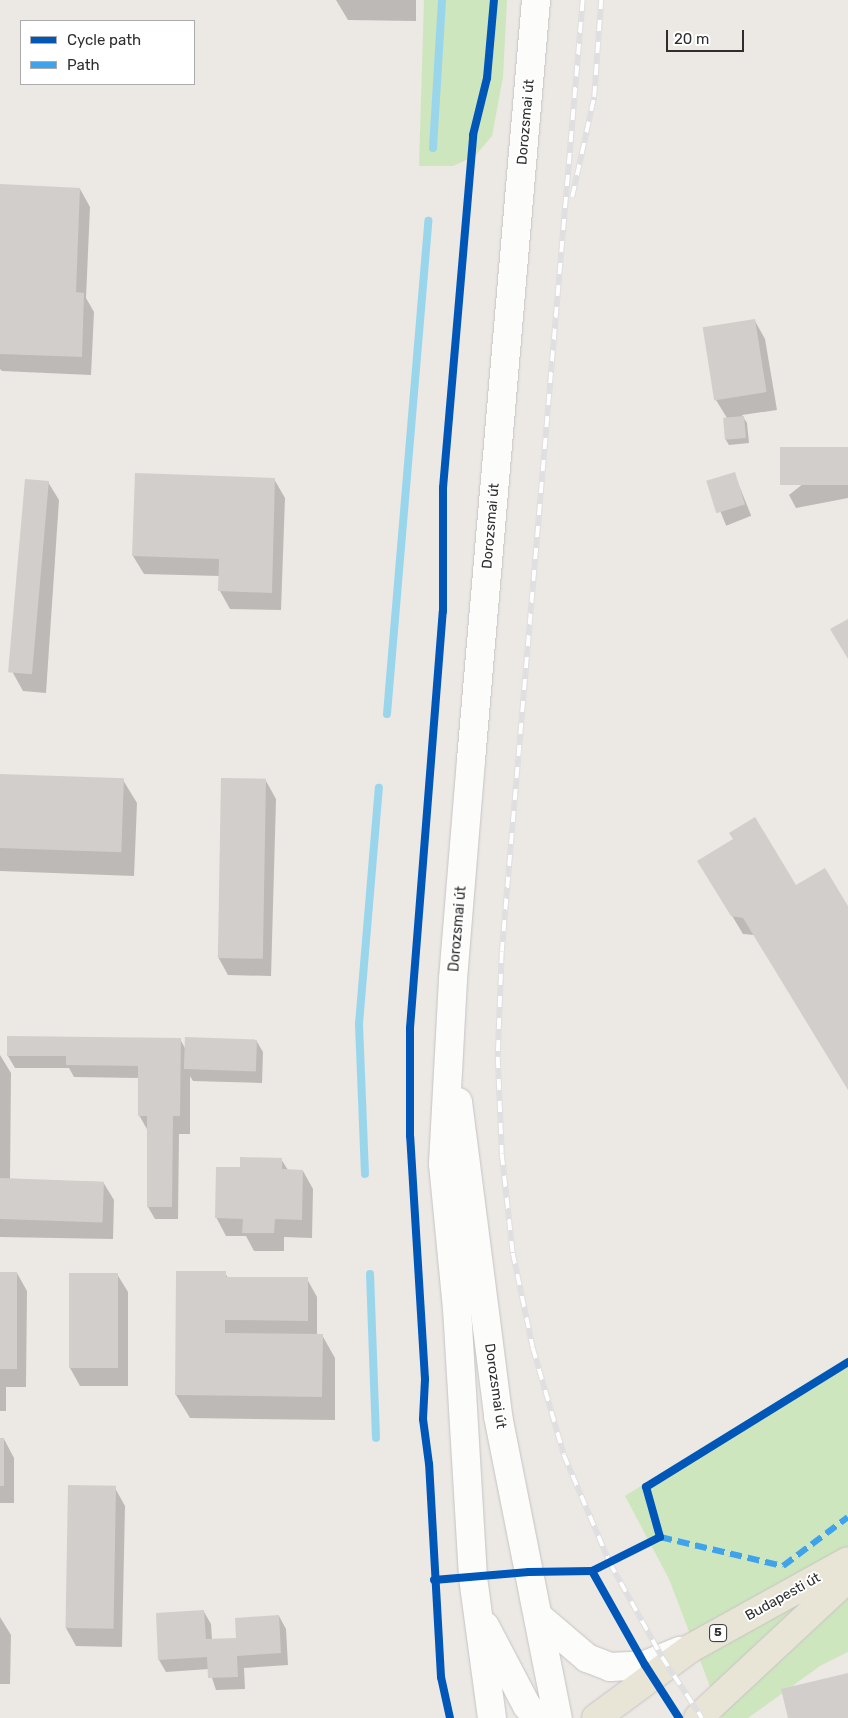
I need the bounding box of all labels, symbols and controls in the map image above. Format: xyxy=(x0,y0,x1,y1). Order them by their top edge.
legend xyxy=(20,20,195,85)
scale bar xyxy=(668,20,746,52)
text: 20 m xyxy=(674,30,709,48)
text: Cycle path xyxy=(67,31,141,49)
text: Path xyxy=(67,56,100,74)
street label: Dorozsmai út xyxy=(514,78,538,166)
street label: Dorozsmai út xyxy=(479,482,503,570)
street label: Dorozsmai út xyxy=(446,885,470,973)
street label: Dorozsmai út xyxy=(481,1342,509,1430)
street label: Budapesti út xyxy=(742,1569,824,1625)
road number: 5 xyxy=(708,1624,728,1642)

